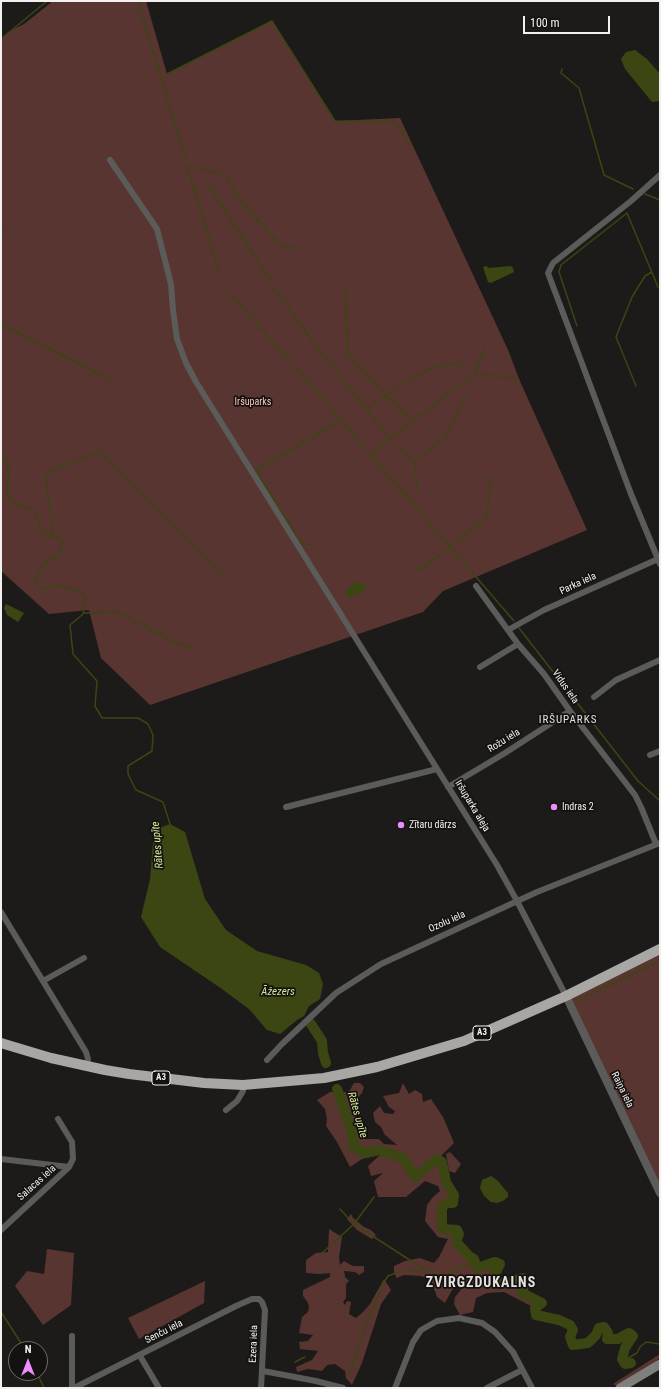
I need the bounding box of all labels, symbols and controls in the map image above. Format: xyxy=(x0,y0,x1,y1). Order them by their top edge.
scale bar xyxy=(525,8,612,34)
text: 100 m xyxy=(530,16,560,30)
park label: Iršuparks xyxy=(235,396,271,408)
street label: Parka iela xyxy=(558,570,598,598)
street label: Vidus iela xyxy=(549,668,581,706)
district label: IRŠUPARKS xyxy=(539,713,597,727)
street label: Rožu iela xyxy=(486,726,522,756)
street label: Iršuparka aleja xyxy=(452,778,492,834)
place label: Indras 2 xyxy=(562,801,594,813)
marker: Indras 2 xyxy=(549,802,559,812)
place label: Zītaru dārzs xyxy=(409,819,456,831)
marker: Zītaru dārzs xyxy=(396,820,406,830)
water label: Rātes upīte xyxy=(149,821,167,869)
street label: Ozolu iela xyxy=(427,909,467,935)
water label: Āžezers xyxy=(261,985,295,999)
road number: A3 xyxy=(473,1026,491,1040)
street label: Raiņa iela xyxy=(608,1070,636,1110)
road number: A3 xyxy=(152,1071,170,1085)
water label: Rātes upīte xyxy=(344,1090,370,1140)
street label: Salacas iela xyxy=(15,1163,59,1203)
district label: ZVIRGZDUKALNS xyxy=(426,1275,536,1291)
street label: Senču iela xyxy=(143,1317,185,1347)
street label: Ezera iela xyxy=(247,1325,261,1363)
north arrow xyxy=(8,1341,48,1381)
text: N xyxy=(25,1343,31,1356)

